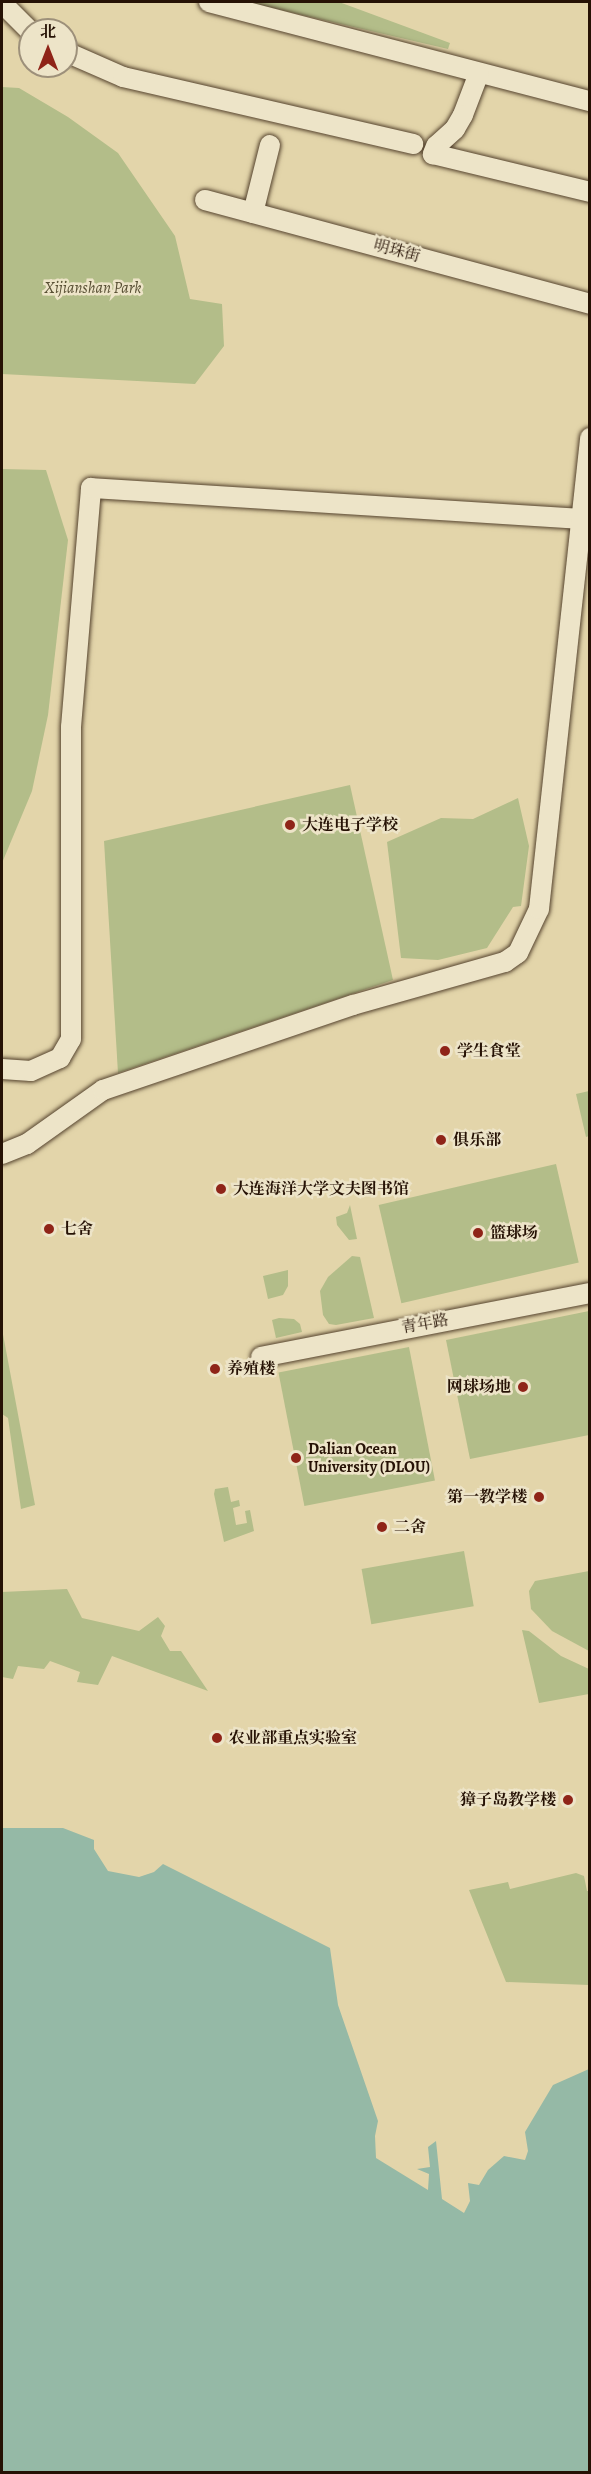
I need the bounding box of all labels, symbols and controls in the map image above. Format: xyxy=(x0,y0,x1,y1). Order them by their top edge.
north arrow xyxy=(18,18,78,78)
text: 北 xyxy=(40,21,56,43)
street label: 明珠街 xyxy=(371,236,423,266)
park label: Xijianshan Park xyxy=(45,278,141,298)
place label: 大连电子学校 xyxy=(302,815,398,835)
marker: 大连电子学校 xyxy=(283,818,297,832)
place label: 学生食堂 xyxy=(457,1041,521,1061)
marker: 学生食堂 xyxy=(438,1044,452,1058)
place label: 俱乐部 xyxy=(453,1130,501,1150)
marker: 俱乐部 xyxy=(434,1133,448,1147)
place label: 大连海洋大学文夫图书馆 xyxy=(233,1179,409,1199)
marker: 大连海洋大学文夫图书馆 xyxy=(214,1182,228,1196)
place label: 七舍 xyxy=(61,1219,93,1239)
marker: 七舍 xyxy=(42,1222,56,1236)
place label: 篮球场 xyxy=(490,1223,538,1243)
marker: 篮球场 xyxy=(471,1226,485,1240)
street label: 青年路 xyxy=(400,1310,450,1338)
place label: 养殖楼 xyxy=(227,1359,275,1379)
marker: 养殖楼 xyxy=(208,1362,222,1376)
place label: 网球场地 xyxy=(447,1377,511,1397)
marker: 网球场地 xyxy=(516,1380,530,1394)
place label: Dalian Ocean University (DLOU) xyxy=(308,1439,430,1477)
marker: Dalian Ocean University (DLOU) xyxy=(289,1451,303,1465)
place label: 第一教学楼 xyxy=(447,1487,527,1507)
marker: 第一教学楼 xyxy=(532,1490,546,1504)
place label: 二舍 xyxy=(394,1517,426,1537)
marker: 二舍 xyxy=(375,1520,389,1534)
place label: 农业部重点实验室 xyxy=(229,1728,357,1748)
marker: 农业部重点实验室 xyxy=(210,1731,224,1745)
place label: 獐子岛教学楼 xyxy=(460,1790,556,1810)
marker: 獐子岛教学楼 xyxy=(561,1793,575,1807)

